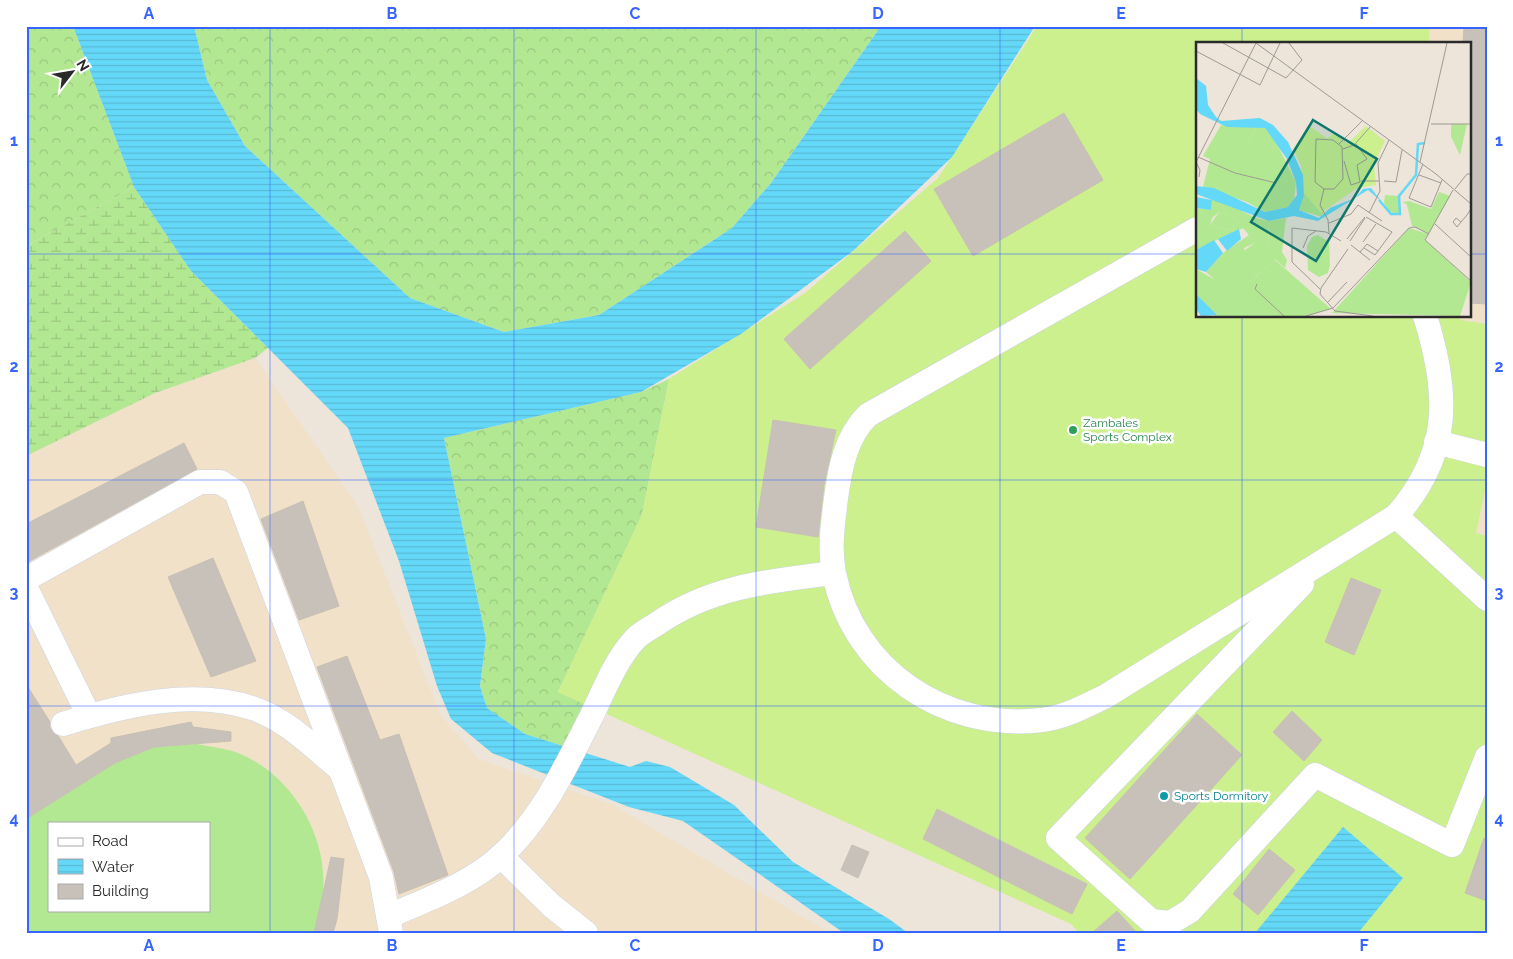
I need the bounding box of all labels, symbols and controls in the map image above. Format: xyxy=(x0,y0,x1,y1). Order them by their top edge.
text: A xyxy=(144,4,155,23)
text: B xyxy=(387,4,398,23)
text: C xyxy=(630,4,641,23)
text: D xyxy=(872,4,884,23)
text: E xyxy=(1116,4,1126,23)
text: F xyxy=(1359,4,1369,23)
inset map xyxy=(1196,42,1470,318)
north arrow xyxy=(48,48,98,98)
text: N xyxy=(74,57,93,74)
text: 1 xyxy=(10,131,18,150)
text: 1 xyxy=(1495,131,1503,150)
text: 2 xyxy=(9,357,19,376)
text: 2 xyxy=(1494,357,1504,376)
place label: Zambales Sports Complex xyxy=(1083,416,1172,444)
marker: Zambales Sports Complex xyxy=(1067,424,1079,436)
text: 3 xyxy=(10,583,19,602)
text: 3 xyxy=(1495,583,1504,602)
place label: Sports Dormitory xyxy=(1174,789,1269,803)
marker: Sports Dormitory xyxy=(1158,790,1170,802)
text: 4 xyxy=(9,809,19,828)
text: 4 xyxy=(1494,809,1504,828)
legend xyxy=(48,822,210,912)
text: Road xyxy=(92,832,128,850)
text: Water xyxy=(92,858,135,876)
text: Building xyxy=(92,882,149,900)
text: A xyxy=(144,936,155,955)
text: B xyxy=(387,936,398,955)
text: C xyxy=(630,936,641,955)
text: D xyxy=(872,936,884,955)
text: E xyxy=(1116,936,1126,955)
text: F xyxy=(1359,936,1369,955)

